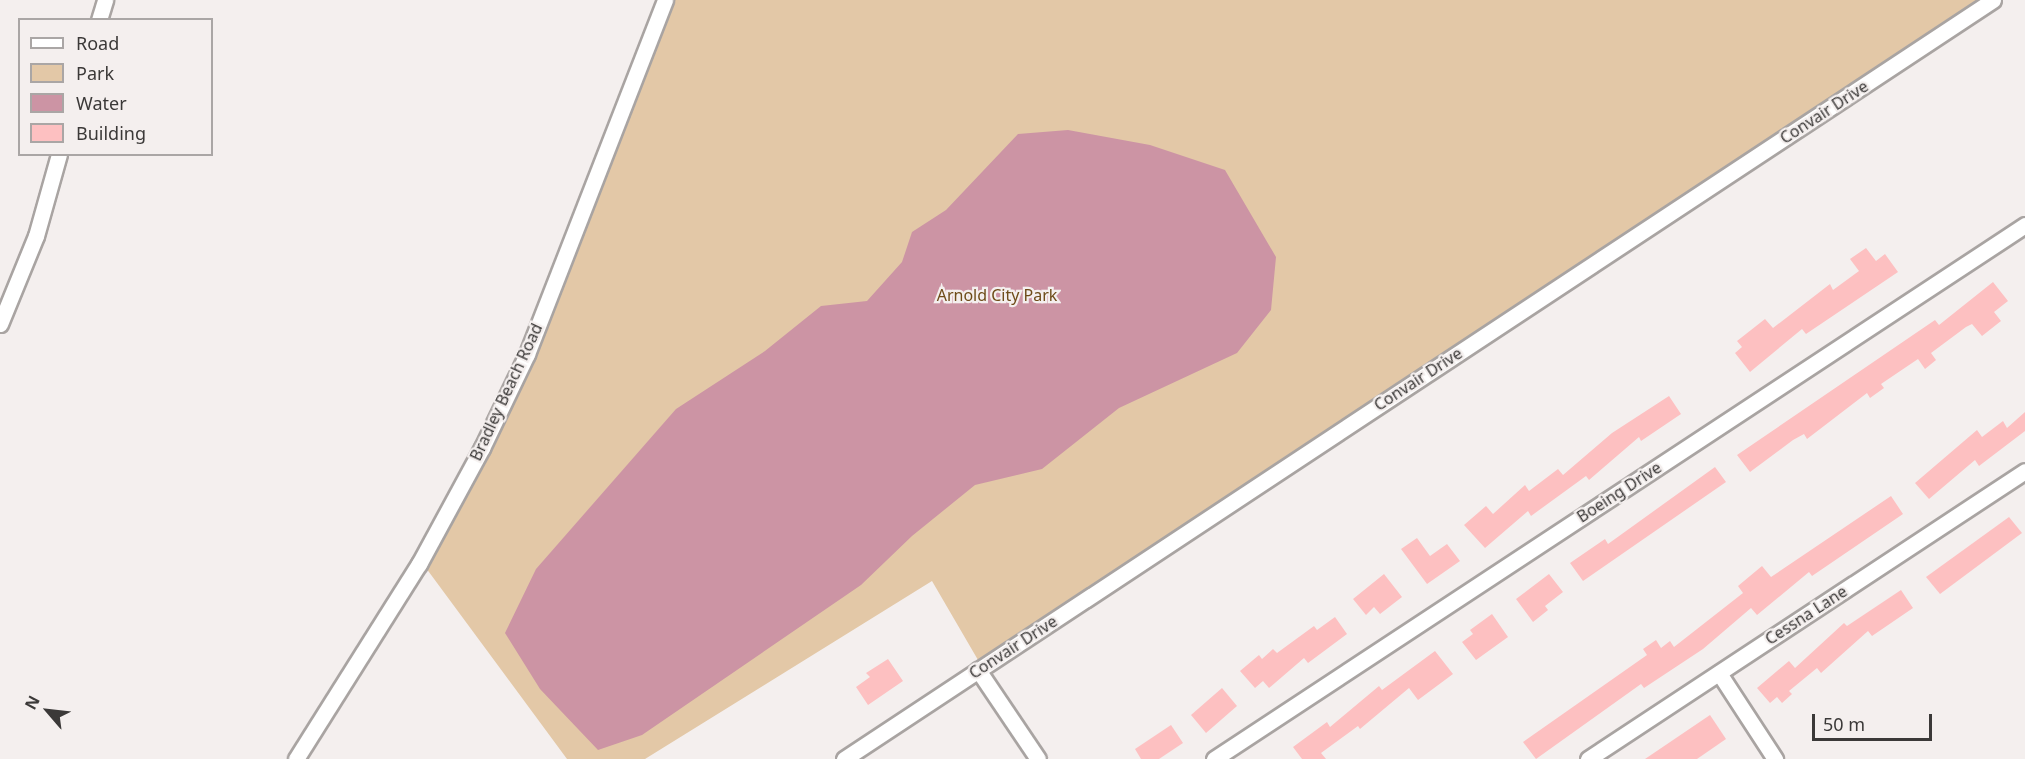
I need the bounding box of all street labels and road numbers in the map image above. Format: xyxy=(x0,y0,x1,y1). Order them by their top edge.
street label: Convair Drive xyxy=(1776,76,1872,148)
street label: Bradley Beach Road xyxy=(466,320,546,464)
street label: Convair Drive xyxy=(1370,343,1466,415)
street label: Boeing Drive xyxy=(1573,458,1665,526)
street label: Cessna Lane xyxy=(1761,581,1851,649)
street label: Convair Drive xyxy=(965,611,1061,683)

